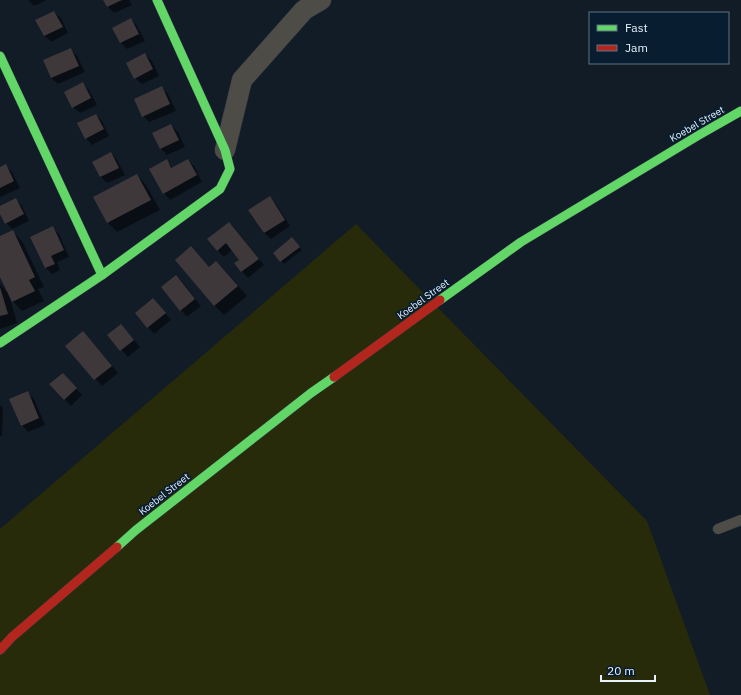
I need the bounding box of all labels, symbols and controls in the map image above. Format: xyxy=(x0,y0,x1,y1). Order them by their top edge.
legend xyxy=(589,12,729,64)
text: Fast xyxy=(625,20,648,35)
text: Jam xyxy=(625,40,648,55)
street label: Koebel Street xyxy=(667,103,727,145)
street label: Koebel Street xyxy=(395,276,452,322)
street label: Koebel Street xyxy=(136,470,192,518)
scale bar xyxy=(601,657,655,683)
text: 20 m xyxy=(607,663,635,678)

